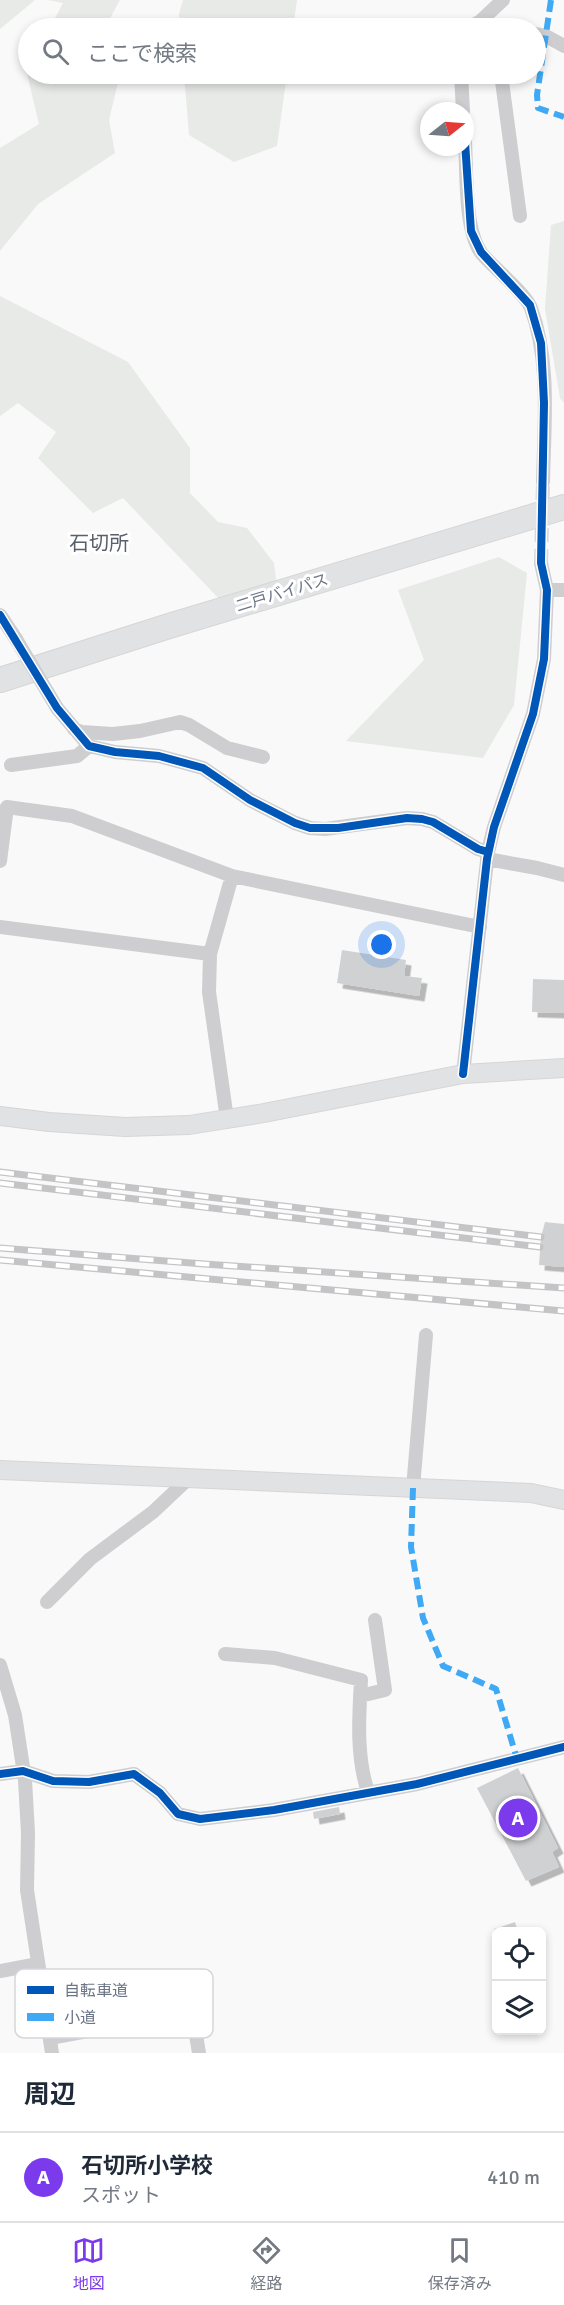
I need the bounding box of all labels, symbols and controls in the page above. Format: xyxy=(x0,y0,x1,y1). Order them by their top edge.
search box xyxy=(18,18,546,84)
icon: search xyxy=(39,35,72,68)
text: ここで検索 xyxy=(87,40,197,67)
north arrow xyxy=(420,102,474,156)
district label: 石切所 xyxy=(69,531,129,556)
street label: 二戸バイパス xyxy=(233,569,331,617)
your location xyxy=(367,930,396,959)
pin: A xyxy=(498,1796,538,1840)
map controls xyxy=(492,1927,546,2035)
button: locate xyxy=(492,1927,546,1981)
legend xyxy=(15,1969,213,2038)
text: 自転車道 xyxy=(64,1981,128,2001)
button: layers xyxy=(492,1981,546,2035)
text: 小道 xyxy=(64,2008,96,2028)
text: 周辺 xyxy=(24,2079,76,2111)
text: 石切所小学校 xyxy=(81,2152,213,2179)
text: A xyxy=(37,2165,50,2190)
text: 410 m xyxy=(487,2165,540,2190)
text: スポット xyxy=(81,2183,161,2208)
tab: 地図 xyxy=(72,2234,105,2294)
tab: 経路 xyxy=(250,2234,283,2294)
tab: 保存済み xyxy=(428,2234,492,2294)

